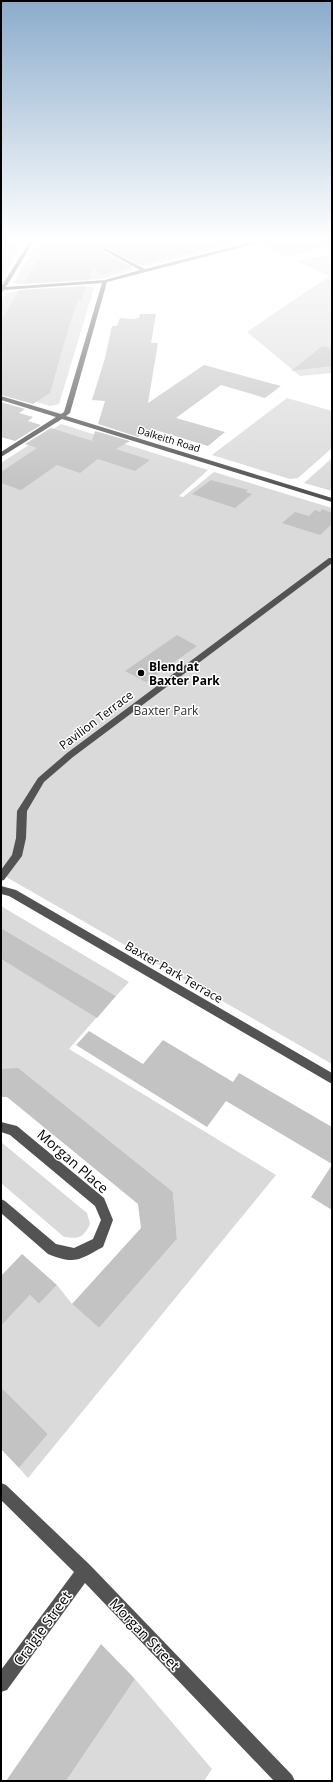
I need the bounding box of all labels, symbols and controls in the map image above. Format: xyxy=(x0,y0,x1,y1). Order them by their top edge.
street label: Dalkeith Road xyxy=(136,423,202,455)
place label: Blend at Baxter Park xyxy=(149,658,220,689)
marker: Blend at Baxter Park xyxy=(136,668,146,678)
street label: Pavilion Terrace xyxy=(55,686,137,754)
park label: Baxter Park xyxy=(134,702,199,719)
street label: Baxter Park Terrace xyxy=(122,937,226,1007)
street label: Morgan Place xyxy=(33,1125,113,1197)
street label: Craigie Street xyxy=(9,1587,75,1669)
street label: Morgan Street xyxy=(106,1594,184,1674)

